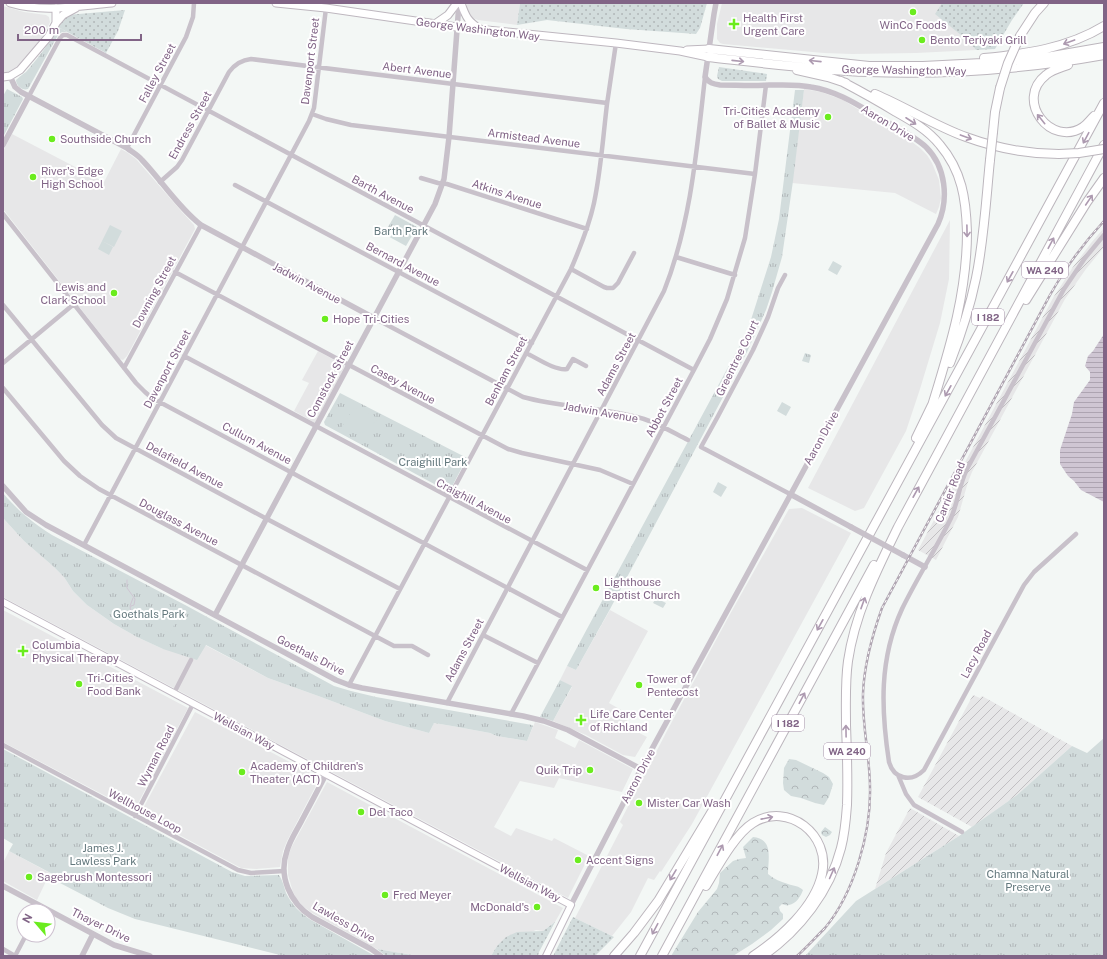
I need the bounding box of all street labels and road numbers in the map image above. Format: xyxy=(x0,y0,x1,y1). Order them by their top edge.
street label: George Washington Way xyxy=(415,15,541,43)
street label: Davenport Street xyxy=(299,17,321,105)
street label: Falley Street xyxy=(136,41,178,105)
street label: Abert Avenue xyxy=(382,60,452,80)
street label: George Washington Way xyxy=(842,63,967,77)
street label: Endress Street xyxy=(166,89,214,161)
street label: Aaron Drive xyxy=(859,102,917,144)
street label: Armistead Avenue xyxy=(487,126,581,150)
street label: Barth Avenue xyxy=(350,173,416,215)
street label: Atkins Avenue xyxy=(471,177,543,211)
street label: Bernard Avenue xyxy=(364,240,442,288)
street label: Downing Street xyxy=(130,254,178,330)
street label: Jadwin Avenue xyxy=(271,260,343,306)
road number: WA 240 xyxy=(1022,262,1068,278)
road number: I 182 xyxy=(972,309,1004,325)
street label: Greentree Court xyxy=(713,318,761,398)
street label: Davenport Street xyxy=(141,328,193,410)
street label: Adams Street xyxy=(594,330,638,398)
street label: Benham Street xyxy=(483,334,529,408)
street label: Comstock Street xyxy=(305,338,355,420)
street label: Casey Avenue xyxy=(369,362,437,406)
street label: Abbot Street xyxy=(643,375,685,439)
street label: Jadwin Avenue xyxy=(563,400,639,424)
street label: Aaron Drive xyxy=(801,409,841,467)
street label: Cullum Avenue xyxy=(220,420,294,466)
street label: Delafield Avenue xyxy=(144,439,226,491)
street label: Carrier Road xyxy=(933,460,967,524)
street label: Craighill Avenue xyxy=(434,476,514,526)
street label: Douglass Avenue xyxy=(137,496,221,548)
street label: Adams Street xyxy=(442,616,486,684)
street label: Lacy Road xyxy=(958,628,994,680)
street label: Goethals Drive xyxy=(275,633,347,677)
street label: Wellsian Way xyxy=(211,710,277,752)
road number: I 182 xyxy=(772,715,804,731)
street label: Wyman Road xyxy=(135,723,177,789)
road number: WA 240 xyxy=(824,743,870,759)
street label: Aaron Drive xyxy=(619,747,657,805)
street label: Wellhouse Loop xyxy=(106,787,184,836)
street label: Wellsian Way xyxy=(497,862,563,904)
street label: Lawless Drive xyxy=(311,899,377,945)
street label: Thayer Drive xyxy=(70,906,132,944)

